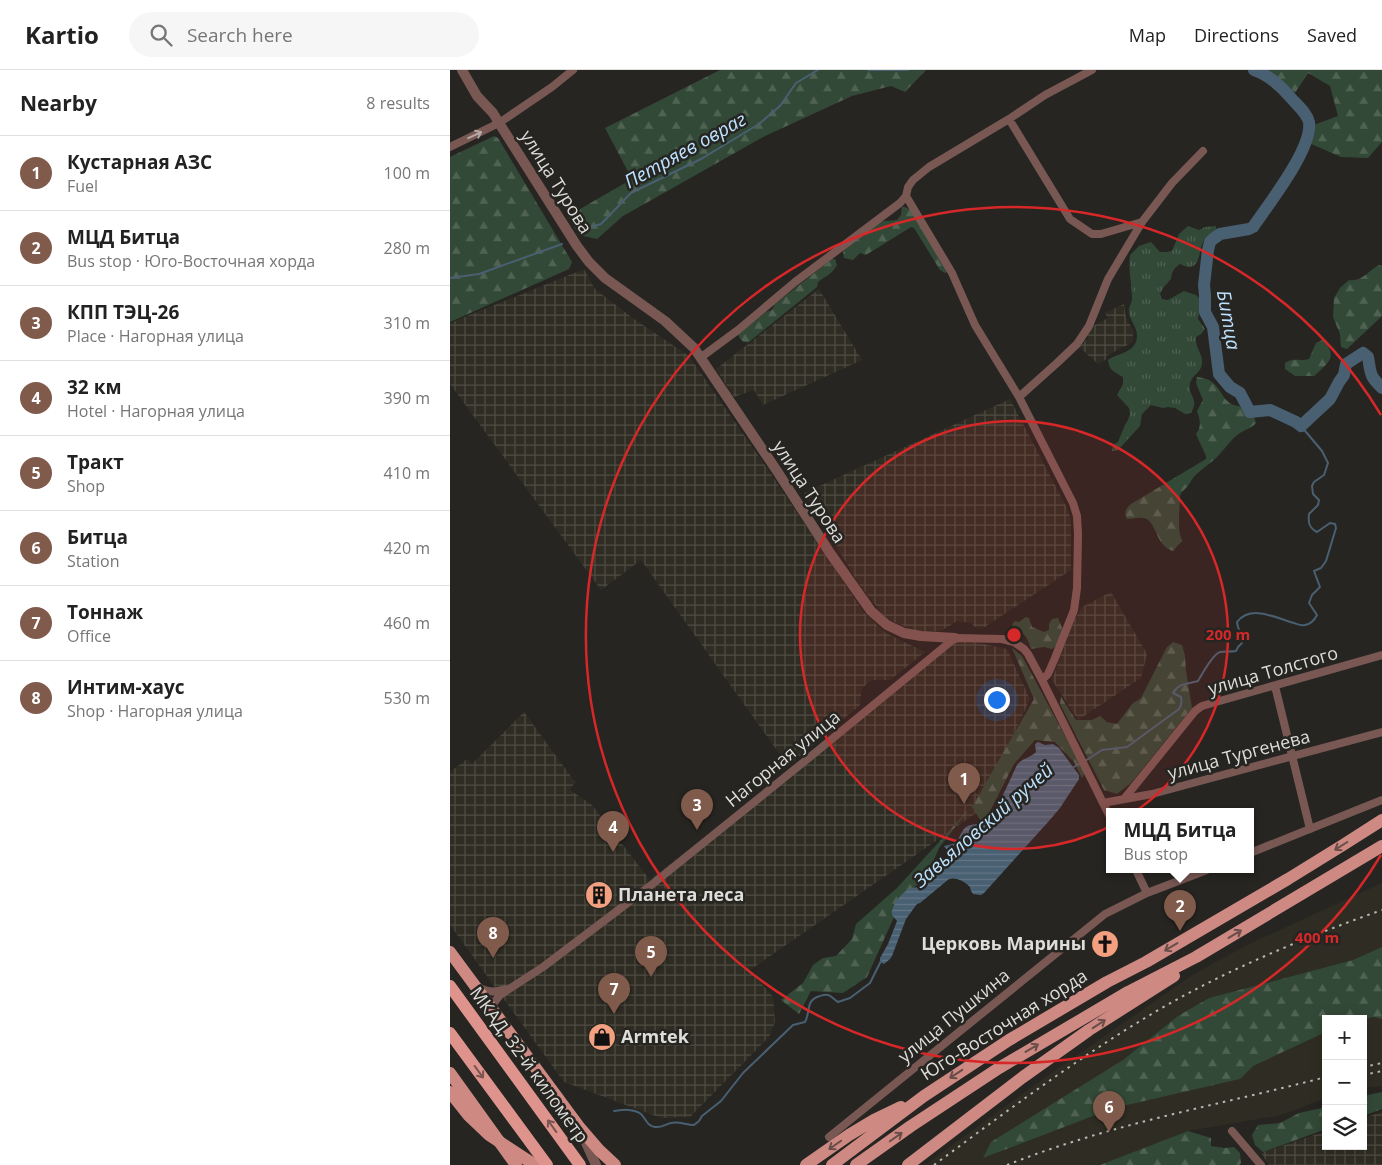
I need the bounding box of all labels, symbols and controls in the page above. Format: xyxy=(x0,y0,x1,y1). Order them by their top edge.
search box xyxy=(129,12,479,57)
text: Kartio xyxy=(25,18,99,51)
icon: search xyxy=(147,21,175,49)
text: Search here xyxy=(187,22,293,48)
text: Map xyxy=(1129,23,1166,47)
text: Directions xyxy=(1194,23,1279,47)
text: Saved xyxy=(1307,23,1357,47)
text: Nearby xyxy=(20,89,97,117)
text: 8 results xyxy=(366,92,430,114)
water label: Петряев овраг xyxy=(619,106,751,194)
street label: улица Турова xyxy=(515,125,598,238)
one-way arrow xyxy=(467,130,482,139)
text: Кустарная АЗС xyxy=(67,149,212,175)
text: 1 xyxy=(31,162,41,184)
text: 100 m xyxy=(384,162,430,184)
text: Fuel xyxy=(67,175,98,197)
text: МЦД Битца xyxy=(67,224,180,250)
text: 2 xyxy=(31,237,41,259)
text: 280 m xyxy=(384,237,430,259)
text: Bus stop · Юго-Восточная хорда xyxy=(67,250,315,272)
water label: Битца xyxy=(1211,288,1247,352)
text: КПП ТЭЦ-26 xyxy=(67,299,179,325)
text: 3 xyxy=(31,312,41,334)
text: 310 m xyxy=(384,312,430,334)
text: Place · Нагорная улица xyxy=(67,325,244,347)
text: 32 км xyxy=(67,374,121,400)
text: 4 xyxy=(31,387,41,409)
text: 390 m xyxy=(384,387,430,409)
text: Hotel · Нагорная улица xyxy=(67,400,245,422)
street label: улица Турова xyxy=(768,436,852,547)
text: Тракт xyxy=(67,449,124,475)
text: 5 xyxy=(31,462,41,484)
text: 410 m xyxy=(384,462,430,484)
text: Shop xyxy=(67,475,105,497)
text: Битца xyxy=(67,524,128,550)
text: 6 xyxy=(31,537,41,559)
text: 420 m xyxy=(384,537,430,559)
text: Station xyxy=(67,550,120,572)
text: Тоннаж xyxy=(67,599,143,625)
text: 7 xyxy=(31,612,41,634)
text: 460 m xyxy=(384,612,430,634)
text: 200 m xyxy=(1206,624,1250,644)
text: Office xyxy=(67,625,111,647)
centre of rings xyxy=(1005,626,1023,644)
street label: улица Толстого xyxy=(1205,640,1341,700)
text: Интим-хаус xyxy=(67,674,185,700)
text: 8 xyxy=(31,687,41,709)
text: 530 m xyxy=(384,687,430,709)
your location xyxy=(984,687,1010,713)
text: Shop · Нагорная улица xyxy=(67,700,243,722)
street label: Нагорная улица xyxy=(720,705,845,812)
street label: улица Тургенева xyxy=(1165,724,1313,785)
water label: Завьяловский ручей xyxy=(907,757,1059,894)
pin: 1 xyxy=(948,763,980,804)
pin: 3 xyxy=(681,789,713,830)
popup xyxy=(1106,808,1254,873)
pin: 4 xyxy=(597,811,629,852)
text: МЦД Битца xyxy=(1123,817,1237,843)
one-way arrow xyxy=(1335,842,1349,852)
text: Bus stop xyxy=(1123,843,1188,865)
building icon: Планета леса xyxy=(584,880,614,910)
place label: Планета леса xyxy=(618,882,744,906)
pin: 2 xyxy=(1164,890,1196,931)
pin: 8 xyxy=(477,917,509,958)
text: 400 m xyxy=(1295,927,1339,947)
one-way arrow xyxy=(1227,928,1241,938)
church icon: Церковь Марины xyxy=(1090,929,1120,959)
place label: Церковь Марины xyxy=(921,931,1086,955)
pin: 5 xyxy=(635,936,667,977)
one-way arrow xyxy=(1165,942,1179,952)
street label: улица Пушкина xyxy=(893,963,1014,1068)
street label: Юго-Восточная хорда xyxy=(916,963,1091,1085)
pin: 7 xyxy=(598,973,630,1014)
street label: МКАД, 32-й километр xyxy=(465,982,595,1147)
map controls xyxy=(1322,1015,1367,1150)
button: + xyxy=(1322,1015,1367,1060)
one-way arrow xyxy=(1092,1019,1106,1030)
shop icon: Armtek xyxy=(587,1022,617,1052)
place label: Armtek xyxy=(621,1024,690,1048)
one-way arrow xyxy=(1025,1043,1039,1053)
button: − xyxy=(1322,1060,1367,1105)
one-way arrow xyxy=(474,1065,484,1079)
one-way arrow xyxy=(950,1070,964,1080)
pin: 6 xyxy=(1093,1091,1125,1132)
button: layers xyxy=(1322,1105,1367,1150)
one-way arrow xyxy=(546,1120,557,1133)
one-way arrow xyxy=(889,1132,903,1142)
one-way arrow xyxy=(828,1140,842,1150)

